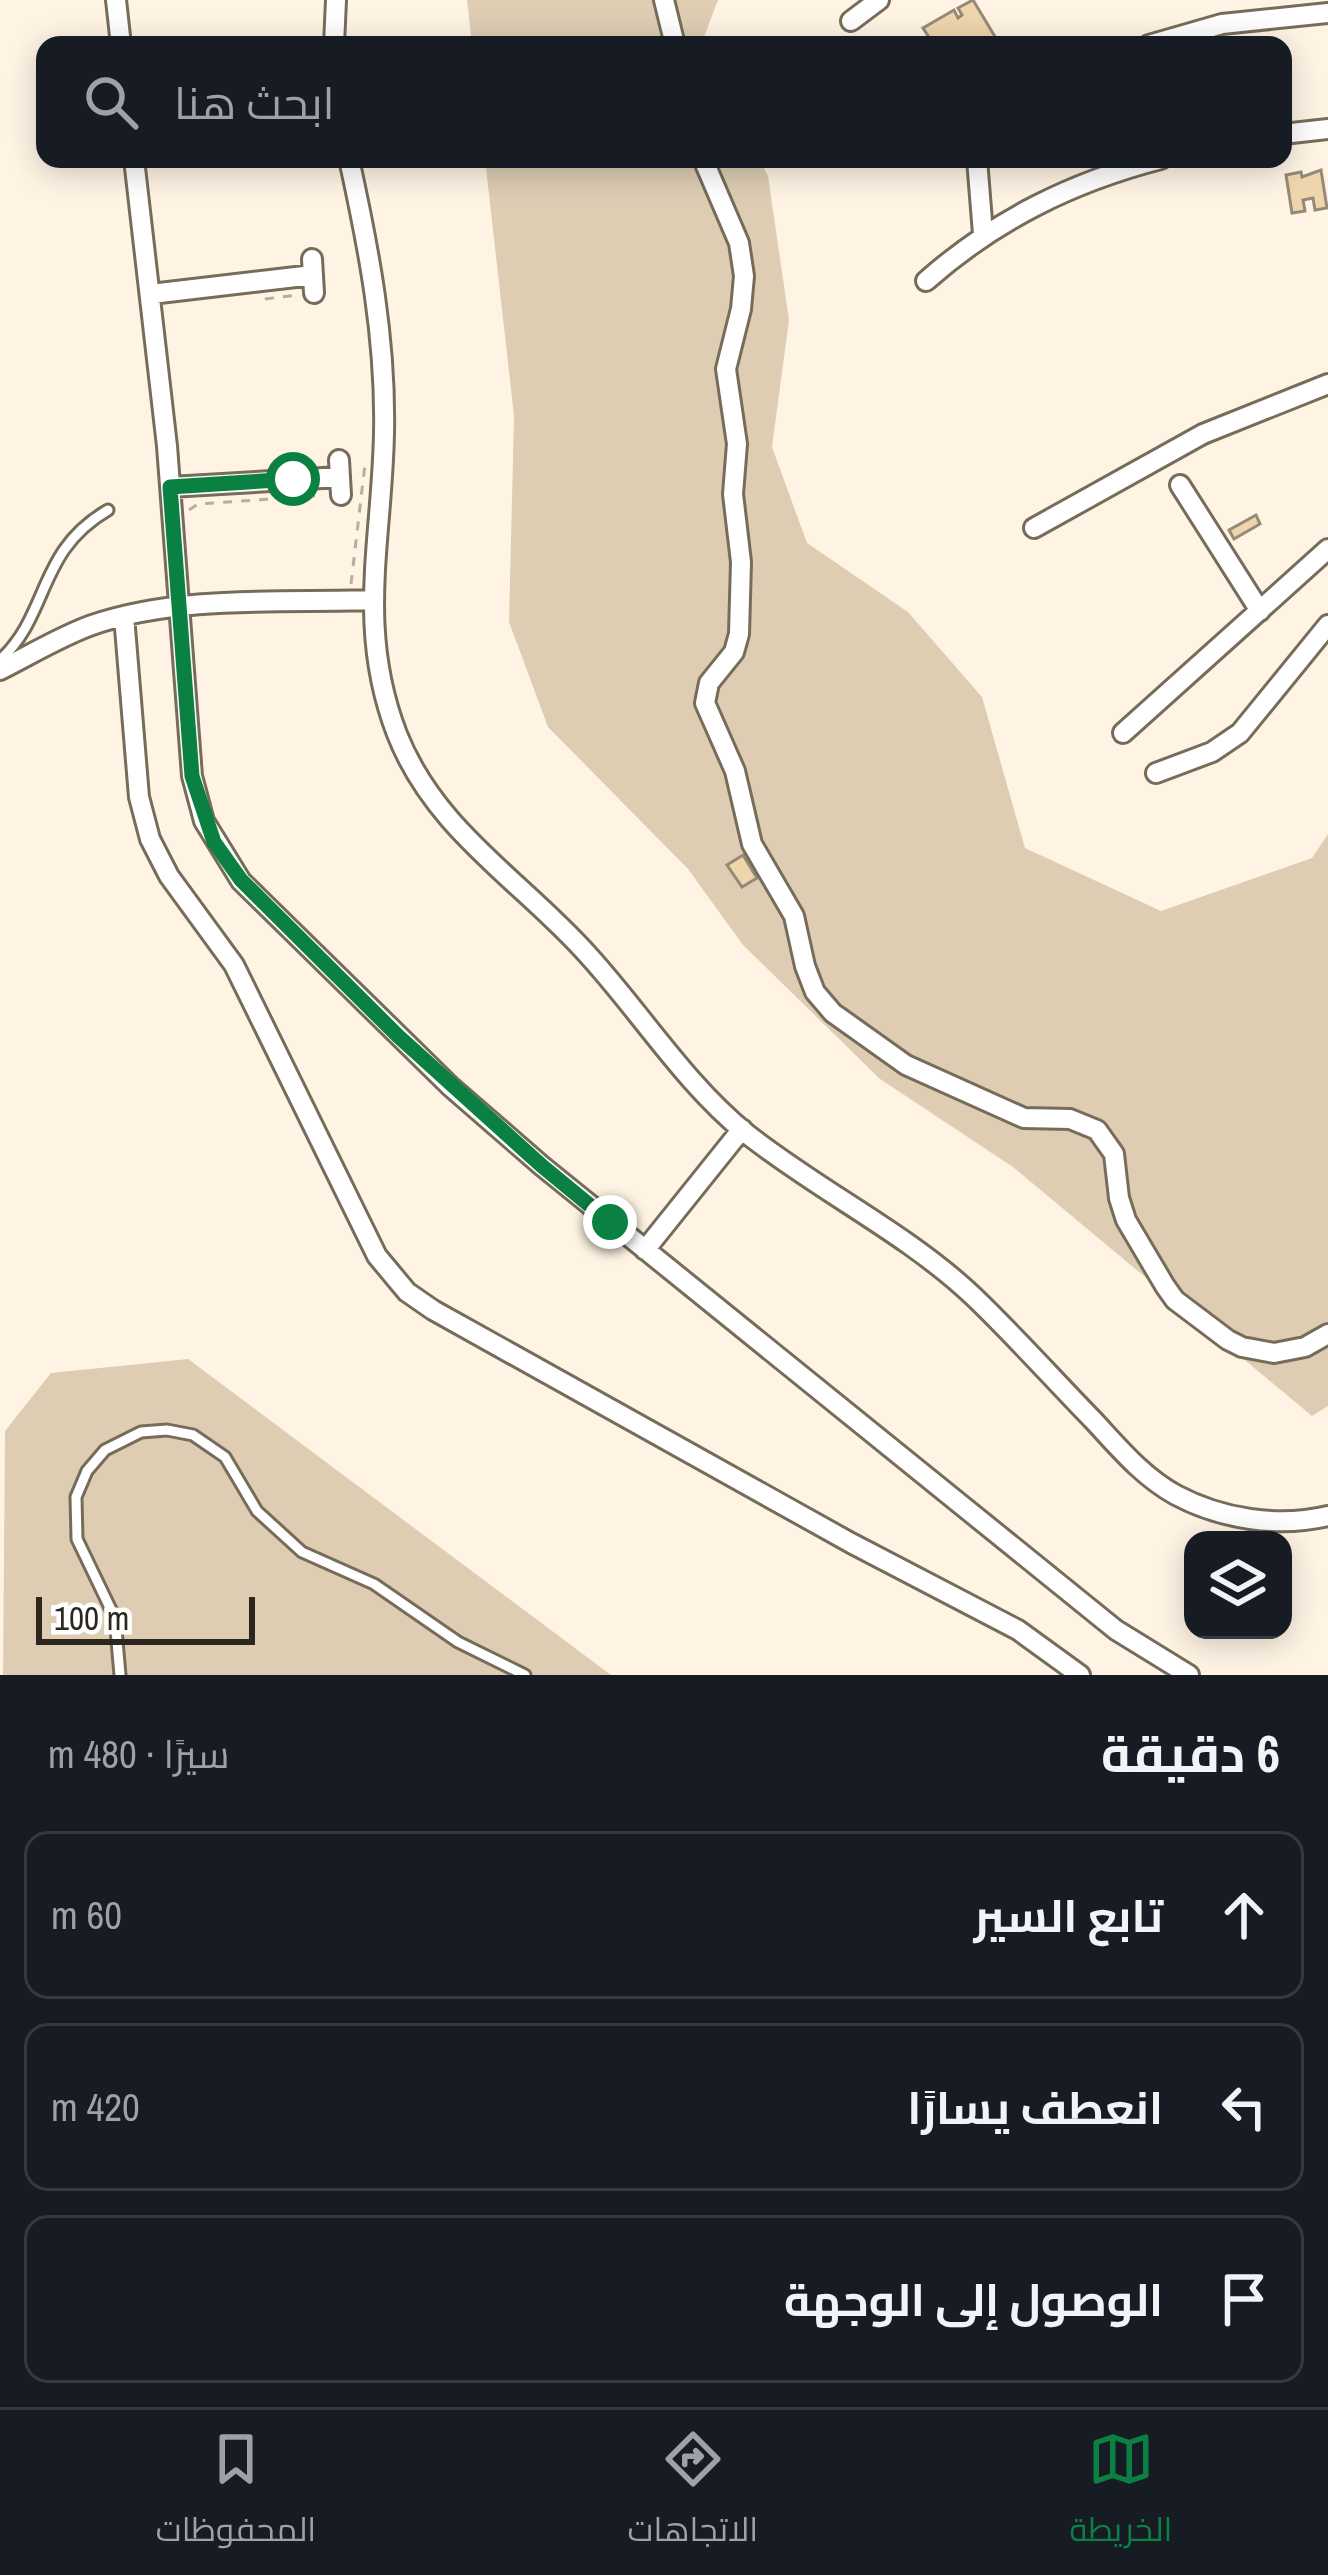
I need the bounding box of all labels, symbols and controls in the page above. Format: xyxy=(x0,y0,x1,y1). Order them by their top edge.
search box xyxy=(36,36,1292,168)
icon: search xyxy=(78,69,144,135)
text: ابحث هنا xyxy=(174,72,335,133)
route start xyxy=(266,452,320,506)
route end xyxy=(583,1195,637,1249)
map controls xyxy=(1184,1531,1292,1639)
button: layers xyxy=(1184,1531,1292,1639)
scale bar xyxy=(36,1591,255,1644)
text: 100 m xyxy=(54,1596,129,1640)
text: 6 دقيقة xyxy=(1101,1719,1280,1788)
text: سيرًا · 480 m xyxy=(48,1728,230,1780)
icon: ahead xyxy=(1211,1882,1277,1948)
text: تابع السير xyxy=(974,1885,1163,1946)
text: 60 m xyxy=(51,1889,122,1941)
icon: left xyxy=(1211,2074,1277,2140)
text: انعطف يسارًا xyxy=(907,2077,1163,2138)
text: 420 m xyxy=(51,2081,140,2133)
icon: arrive xyxy=(1211,2266,1277,2332)
text: الوصول إلى الوجهة xyxy=(784,2269,1163,2330)
tab: المحفوظات xyxy=(156,2426,316,2560)
tab: الاتجاهات xyxy=(628,2426,758,2560)
tab: الخريطة xyxy=(1069,2426,1172,2560)

